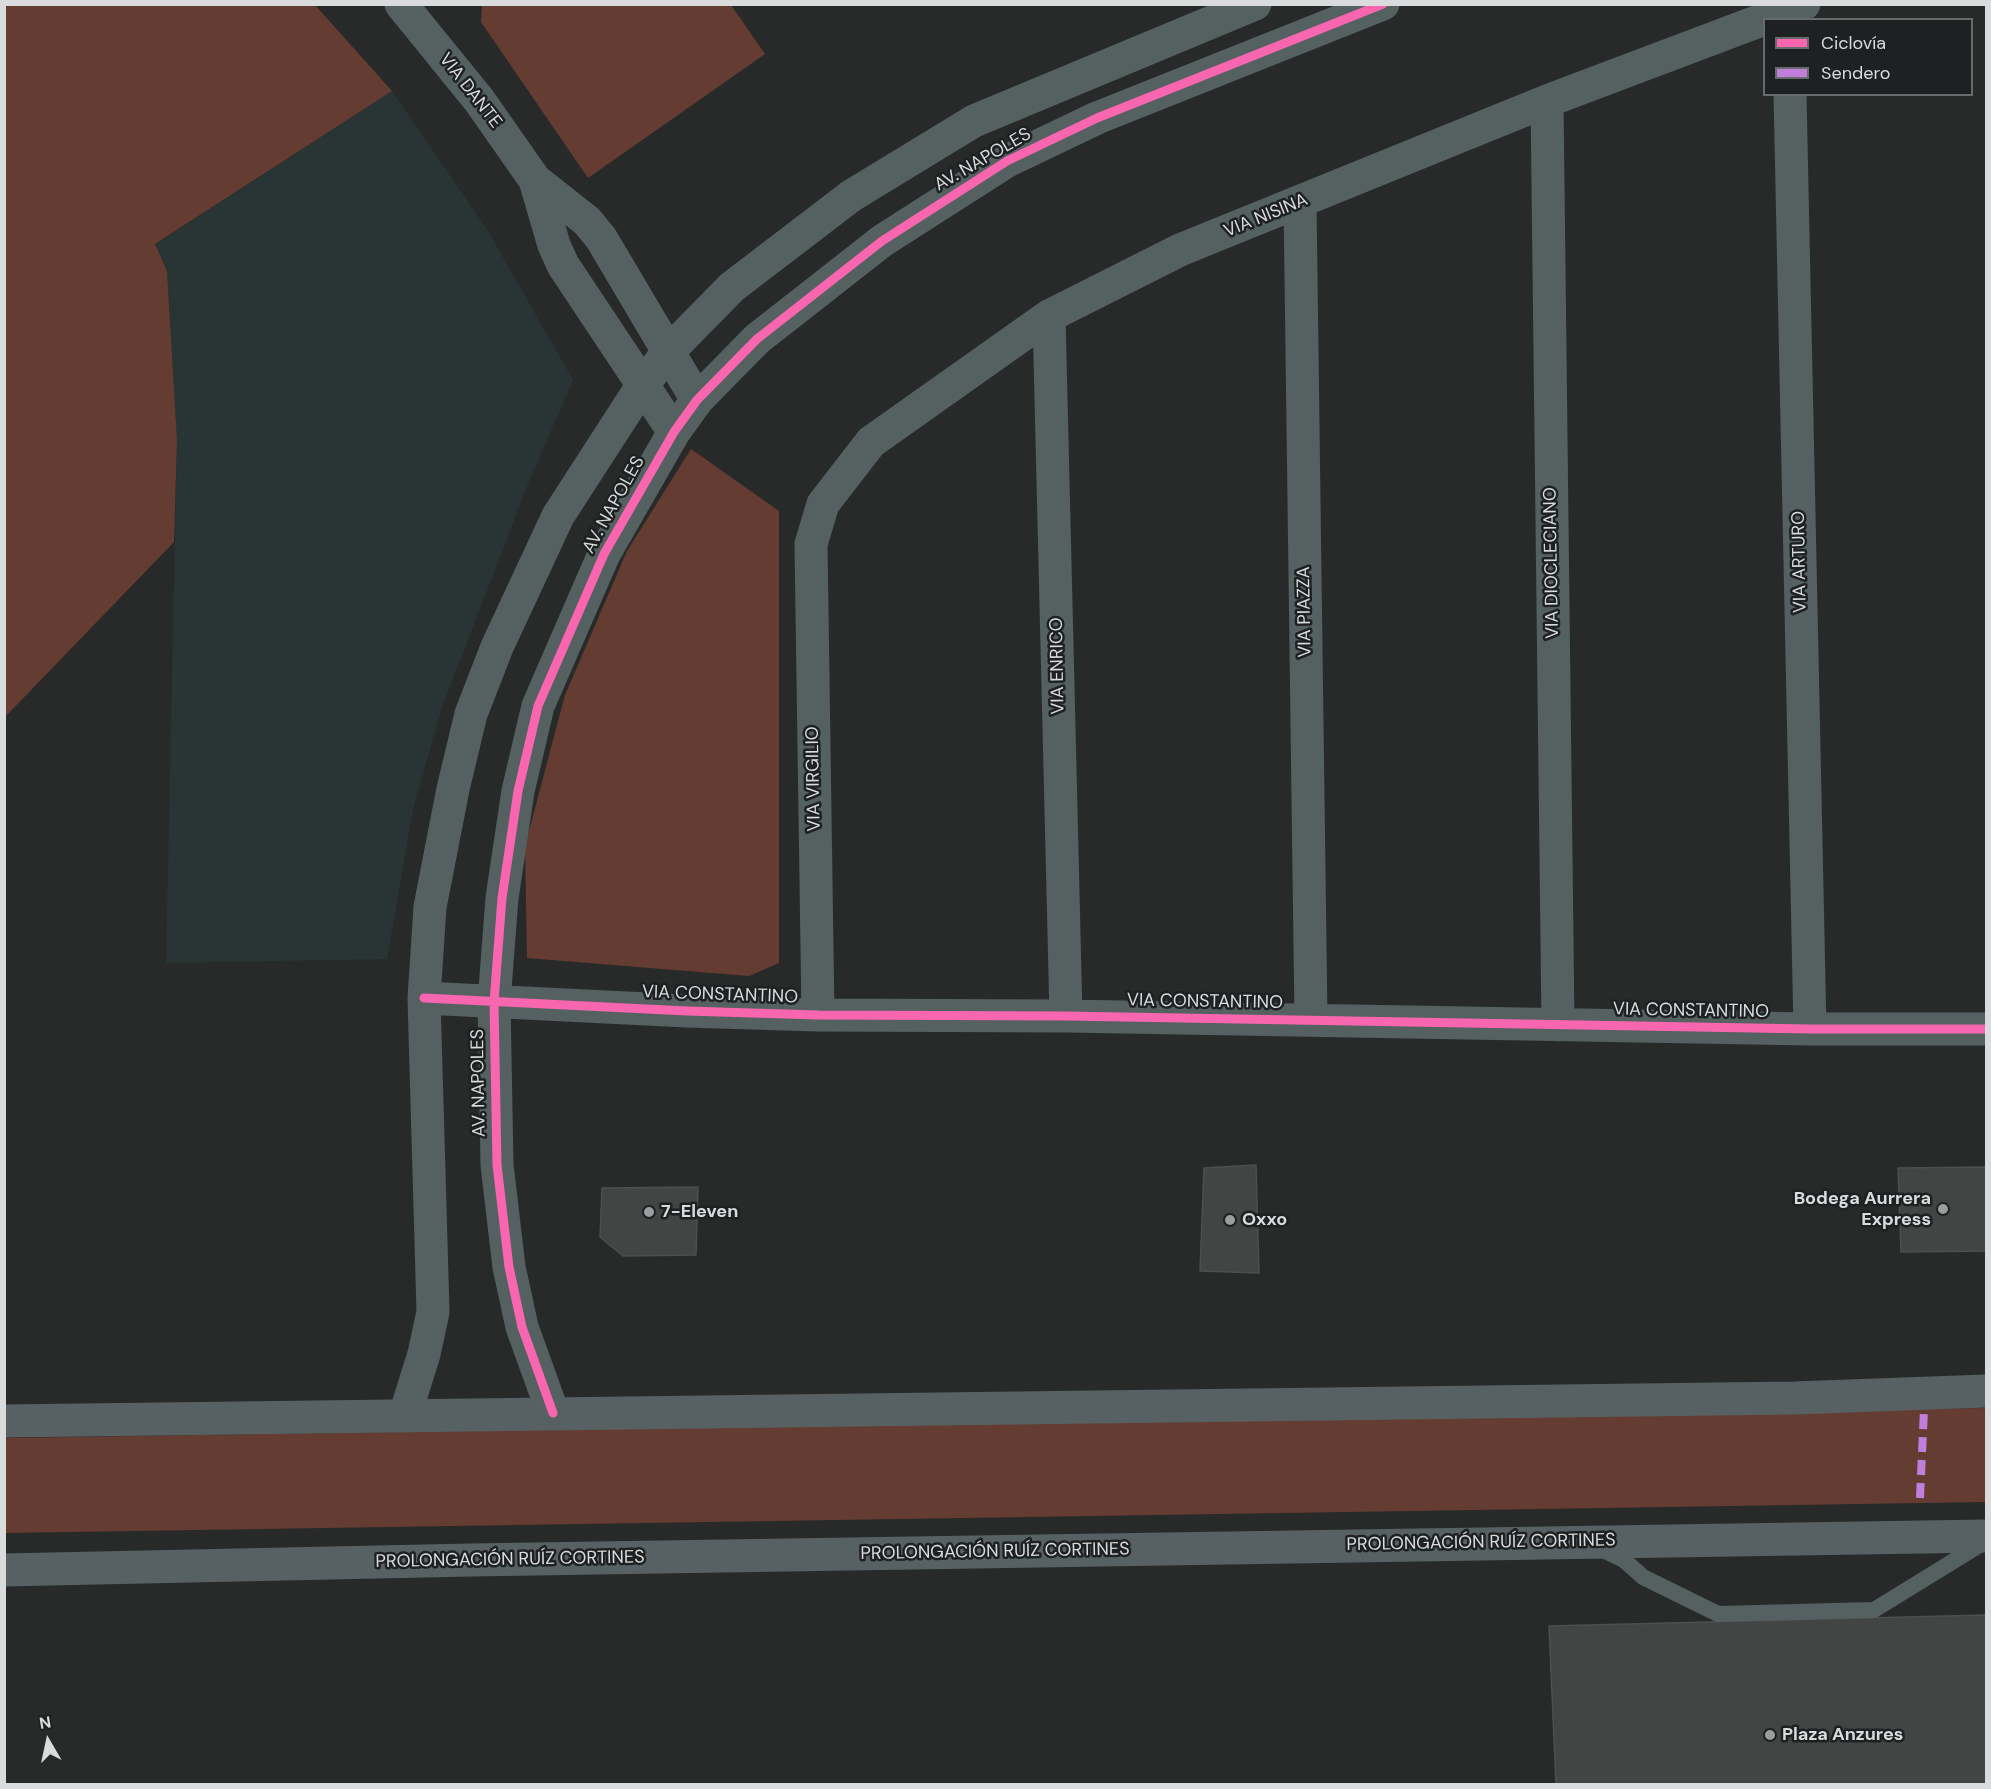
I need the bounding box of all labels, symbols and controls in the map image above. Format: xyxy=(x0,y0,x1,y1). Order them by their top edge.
legend xyxy=(1763,18,1973,96)
text: Ciclovía xyxy=(1821,31,1886,55)
street label: VIA DANTE xyxy=(434,49,506,133)
text: Sendero xyxy=(1821,61,1891,85)
street label: AV. NAPOLES xyxy=(931,124,1035,196)
street label: VIA NISINA xyxy=(1221,189,1311,243)
street label: AV. NAPOLES xyxy=(578,453,650,557)
street label: VIA DIOCLECIANO xyxy=(1540,487,1564,639)
street label: VIA ARTURO xyxy=(1788,511,1812,613)
street label: VIA PIAZZA xyxy=(1293,566,1317,658)
street label: VIA ENRICO xyxy=(1046,617,1070,715)
street label: VIA VIRGILIO xyxy=(802,726,826,832)
street label: VIA CONSTANTINO xyxy=(642,981,798,1009)
street label: VIA CONSTANTINO xyxy=(1127,990,1283,1014)
street label: VIA CONSTANTINO xyxy=(1613,999,1769,1023)
street label: AV. NAPOLES xyxy=(467,1029,491,1137)
place label: Bodega Aurrera Express xyxy=(1794,1188,1931,1230)
place label: 7-Eleven xyxy=(661,1201,738,1223)
marker: Bodega Aurrera Express xyxy=(1936,1202,1950,1216)
marker: 7-Eleven xyxy=(642,1205,656,1219)
place label: Oxxo xyxy=(1242,1209,1287,1231)
marker: Oxxo xyxy=(1223,1213,1237,1227)
street label: PROLONGACIÓN RUÍZ CORTINES xyxy=(1346,1530,1616,1556)
street label: PROLONGACIÓN RUÍZ CORTINES xyxy=(860,1539,1130,1565)
street label: PROLONGACIÓN RUÍZ CORTINES xyxy=(375,1547,645,1573)
north arrow xyxy=(18,1711,78,1771)
text: N xyxy=(38,1711,53,1734)
place label: Plaza Anzures xyxy=(1782,1724,1903,1746)
marker: Plaza Anzures xyxy=(1763,1728,1777,1742)

